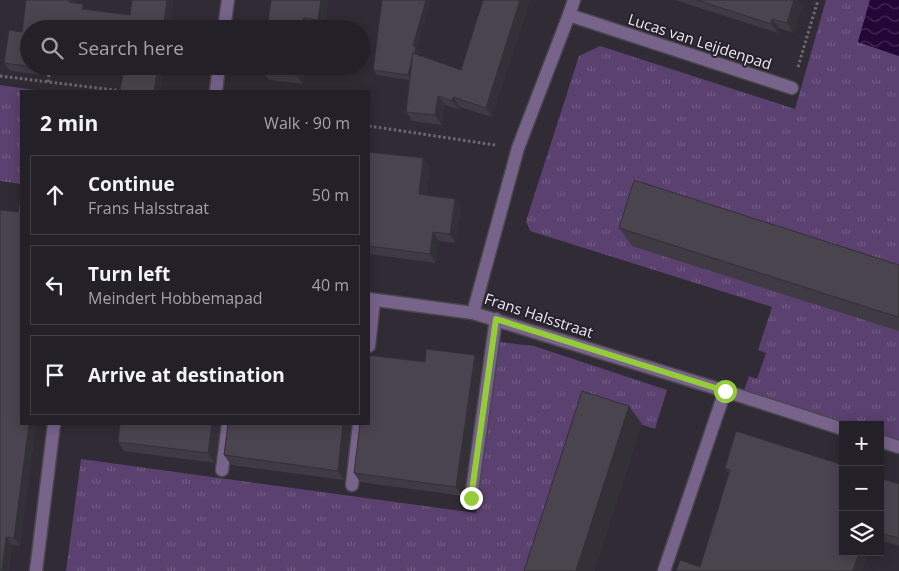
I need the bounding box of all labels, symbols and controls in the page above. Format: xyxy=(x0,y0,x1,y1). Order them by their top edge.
street label: Lucas van Leijdenpad xyxy=(626,8,774,74)
search box xyxy=(20,20,370,75)
icon: search xyxy=(38,34,66,62)
text: Search here xyxy=(78,35,184,61)
text: 2 min xyxy=(40,109,98,137)
text: Walk · 90 m xyxy=(264,112,350,134)
text: Continue xyxy=(88,171,175,197)
icon: ahead xyxy=(41,181,69,209)
text: 50 m xyxy=(312,184,349,206)
text: Frans Halsstraat xyxy=(88,197,209,219)
text: Turn left xyxy=(88,261,170,287)
icon: left xyxy=(41,271,69,299)
text: 40 m xyxy=(312,274,349,296)
text: Meindert Hobbemapad xyxy=(88,287,263,309)
street label: Frans Halsstraat xyxy=(482,288,596,342)
icon: arrive xyxy=(41,361,69,389)
text: Arrive at destination xyxy=(88,362,285,388)
route start xyxy=(714,380,737,403)
map controls xyxy=(839,421,884,556)
button: + xyxy=(839,421,884,466)
button: − xyxy=(839,466,884,511)
route end xyxy=(460,487,483,510)
button: layers xyxy=(839,511,884,556)

